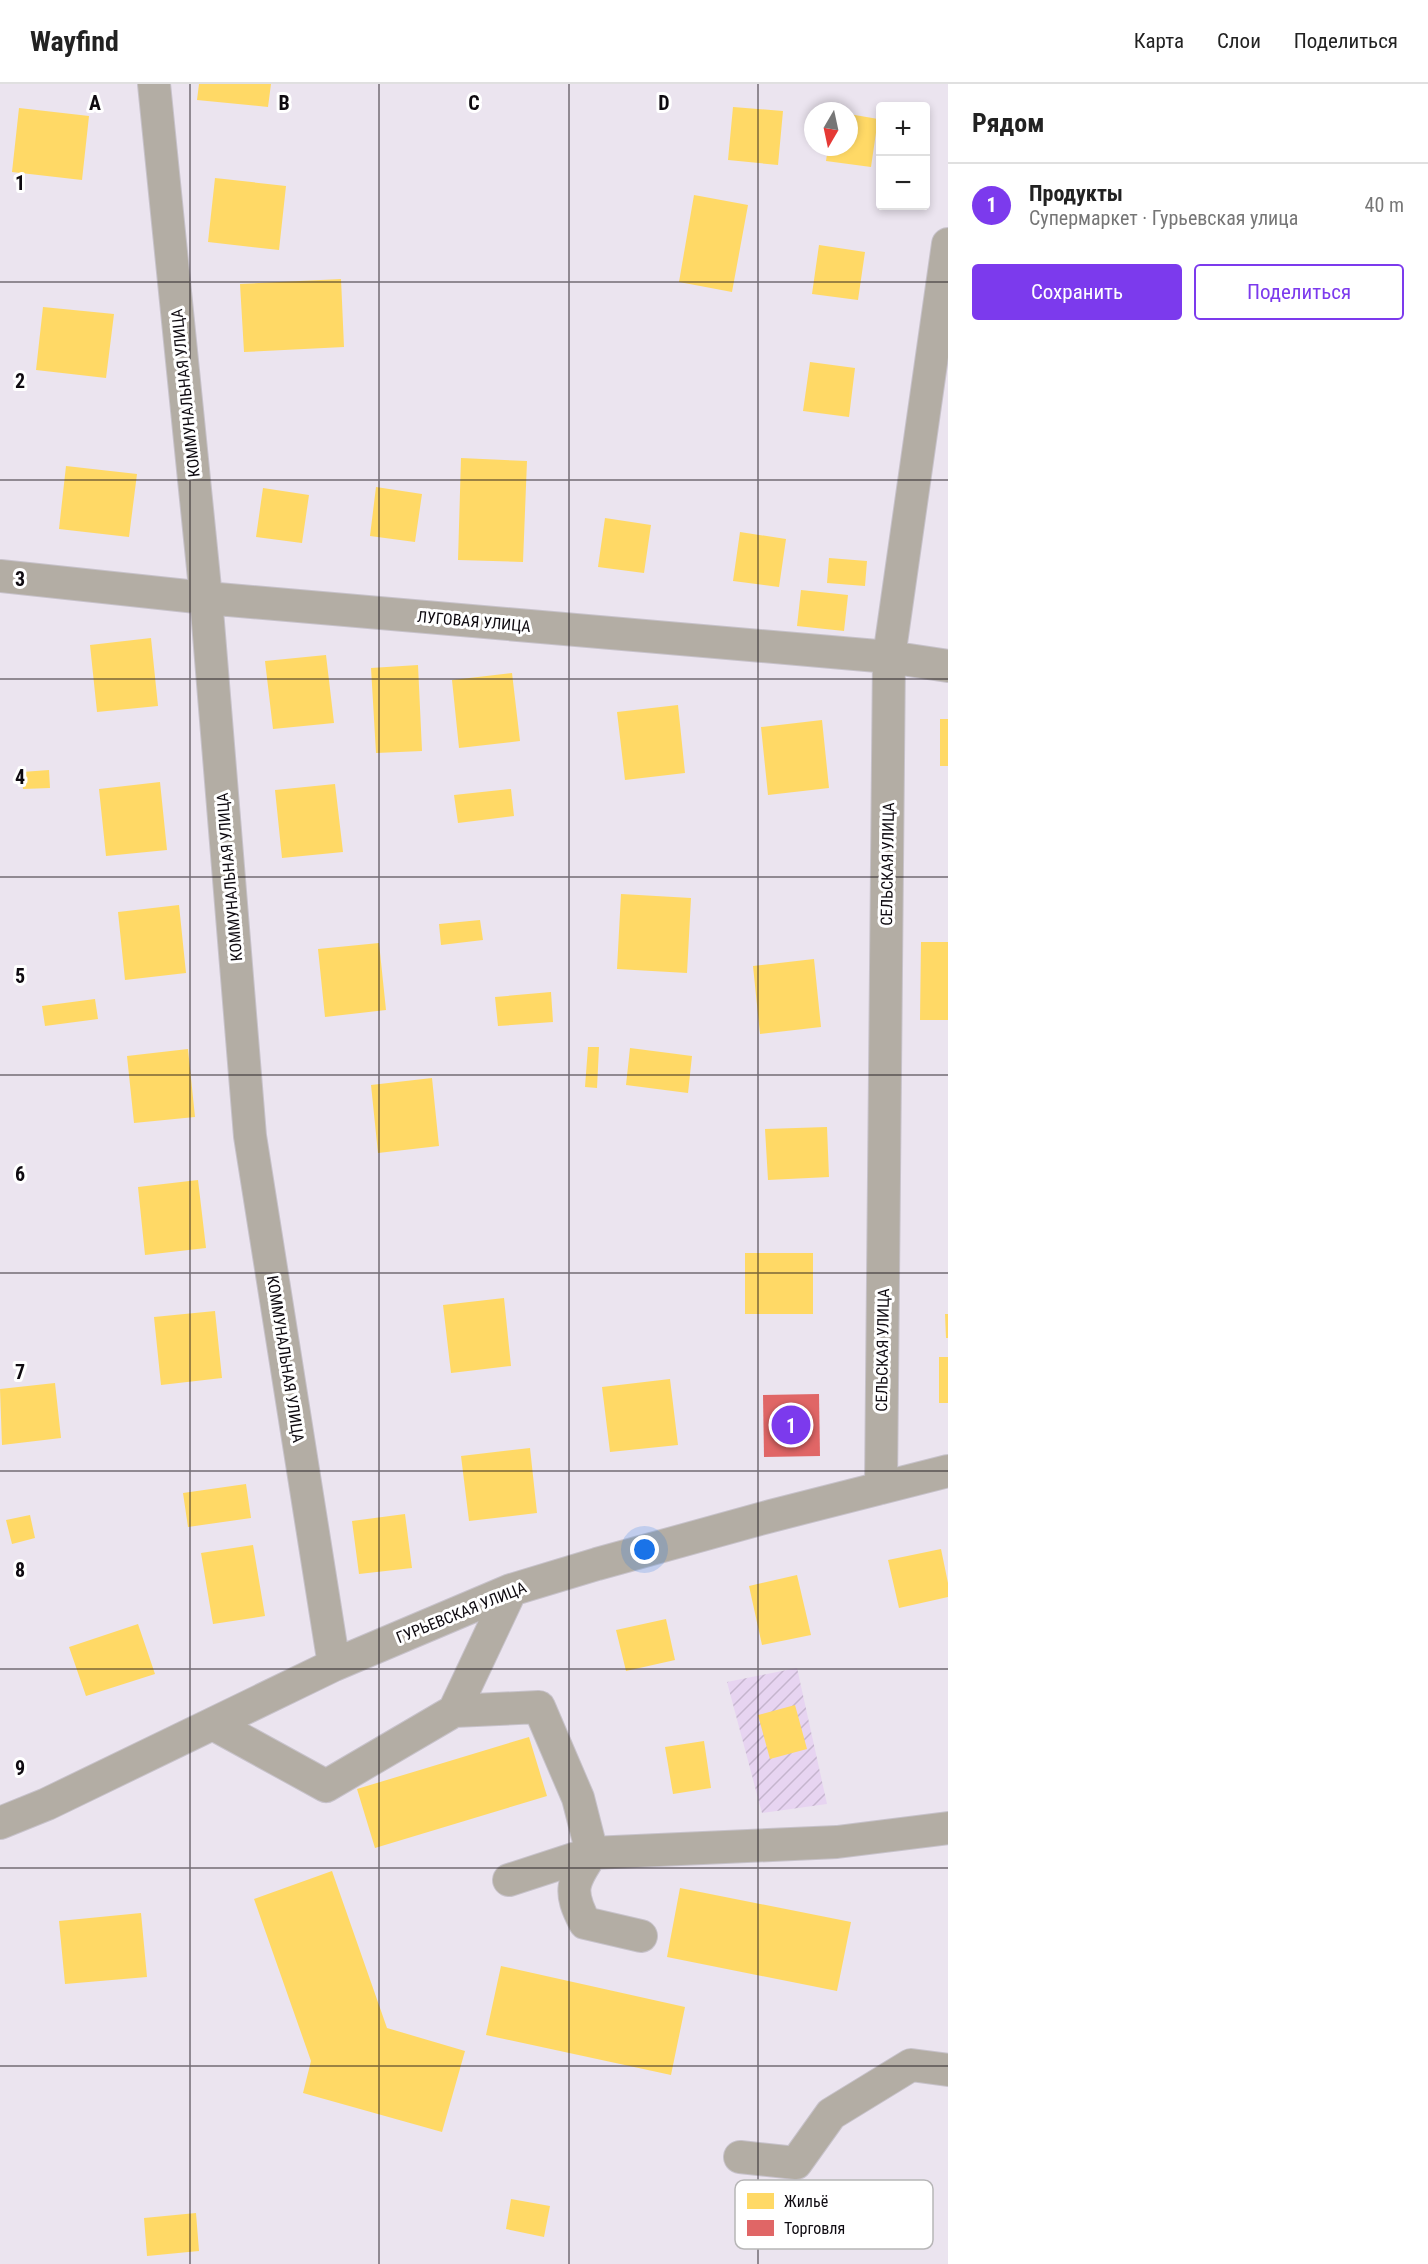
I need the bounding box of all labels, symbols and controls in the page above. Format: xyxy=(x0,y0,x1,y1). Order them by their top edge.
text: Wayfind xyxy=(30,25,119,58)
text: Карта xyxy=(1134,29,1184,53)
text: Слои xyxy=(1217,29,1261,53)
text: Поделиться xyxy=(1294,29,1398,53)
text: A xyxy=(89,91,101,115)
text: B xyxy=(278,91,290,115)
text: C xyxy=(468,91,480,115)
text: D xyxy=(658,91,670,115)
north arrow xyxy=(804,102,858,156)
map controls xyxy=(876,102,930,210)
button: + xyxy=(876,102,930,156)
text: Рядом xyxy=(972,108,1044,138)
button: − xyxy=(876,156,930,210)
text: 1 xyxy=(15,171,25,195)
text: Продукты xyxy=(1029,181,1123,206)
text: 1 xyxy=(986,193,997,217)
text: 40 m xyxy=(1365,193,1404,217)
text: Супермаркет · Гурьевская улица xyxy=(1029,206,1298,230)
button: Сохранить xyxy=(972,264,1182,320)
button: Поделиться xyxy=(1194,264,1404,320)
street label: КОММУНАЛЬНАЯ УЛИЦА xyxy=(167,308,204,478)
text: 2 xyxy=(15,369,25,393)
text: 3 xyxy=(15,567,25,591)
street label: ЛУГОВАЯ УЛИЦА xyxy=(416,607,532,636)
text: 4 xyxy=(15,765,25,789)
street label: КОММУНАЛЬНАЯ УЛИЦА xyxy=(213,792,246,962)
street label: СЕЛЬСКАЯ УЛИЦА xyxy=(877,802,898,926)
text: 5 xyxy=(15,964,25,988)
text: 6 xyxy=(15,1162,25,1186)
street label: КОММУНАЛЬНАЯ УЛИЦА xyxy=(263,1274,308,1444)
street label: СЕЛЬСКАЯ УЛИЦА xyxy=(872,1288,893,1412)
text: 7 xyxy=(15,1360,25,1384)
pin: 1 xyxy=(772,1402,810,1448)
your location xyxy=(630,1535,659,1564)
text: 8 xyxy=(15,1558,25,1582)
street label: ГУРЬЕВСКАЯ УЛИЦА xyxy=(393,1578,529,1647)
text: 9 xyxy=(15,1756,25,1780)
legend xyxy=(735,2180,933,2249)
text: Жильё xyxy=(784,2192,828,2211)
text: Торговля xyxy=(784,2219,845,2238)

